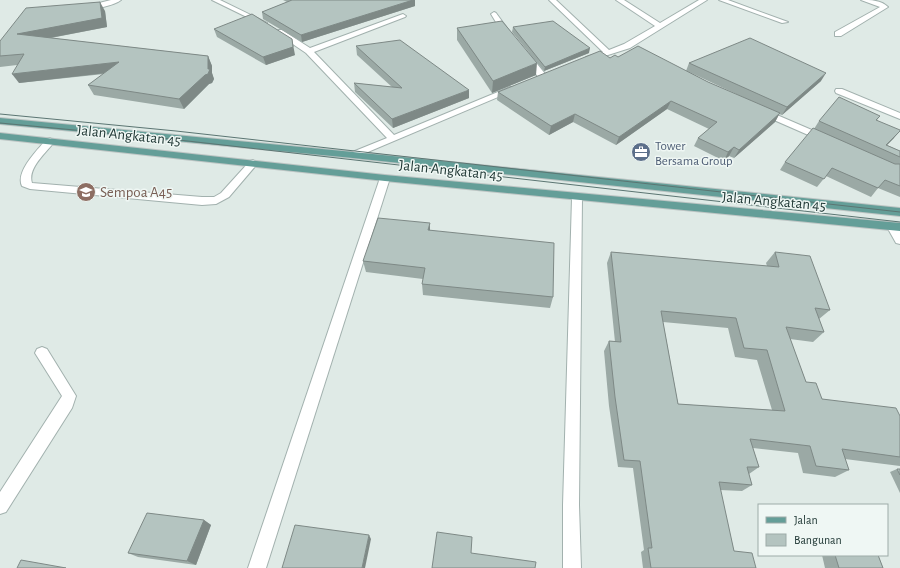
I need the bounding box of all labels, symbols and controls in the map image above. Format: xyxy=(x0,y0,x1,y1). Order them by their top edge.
street label: Jalan Angkatan 45 xyxy=(76,123,182,148)
place label: Tower Bersama Group xyxy=(655,140,733,168)
office icon: Tower Bersama Group xyxy=(630,141,652,163)
street label: Jalan Angkatan 45 xyxy=(398,158,504,183)
school or university icon: Sempoa A45 xyxy=(75,181,97,203)
place label: Sempoa A45 xyxy=(100,185,172,200)
street label: Jalan Angkatan 45 xyxy=(721,189,827,214)
legend xyxy=(758,504,888,556)
text: Jalan xyxy=(794,514,818,526)
text: Bangunan xyxy=(794,534,842,546)

